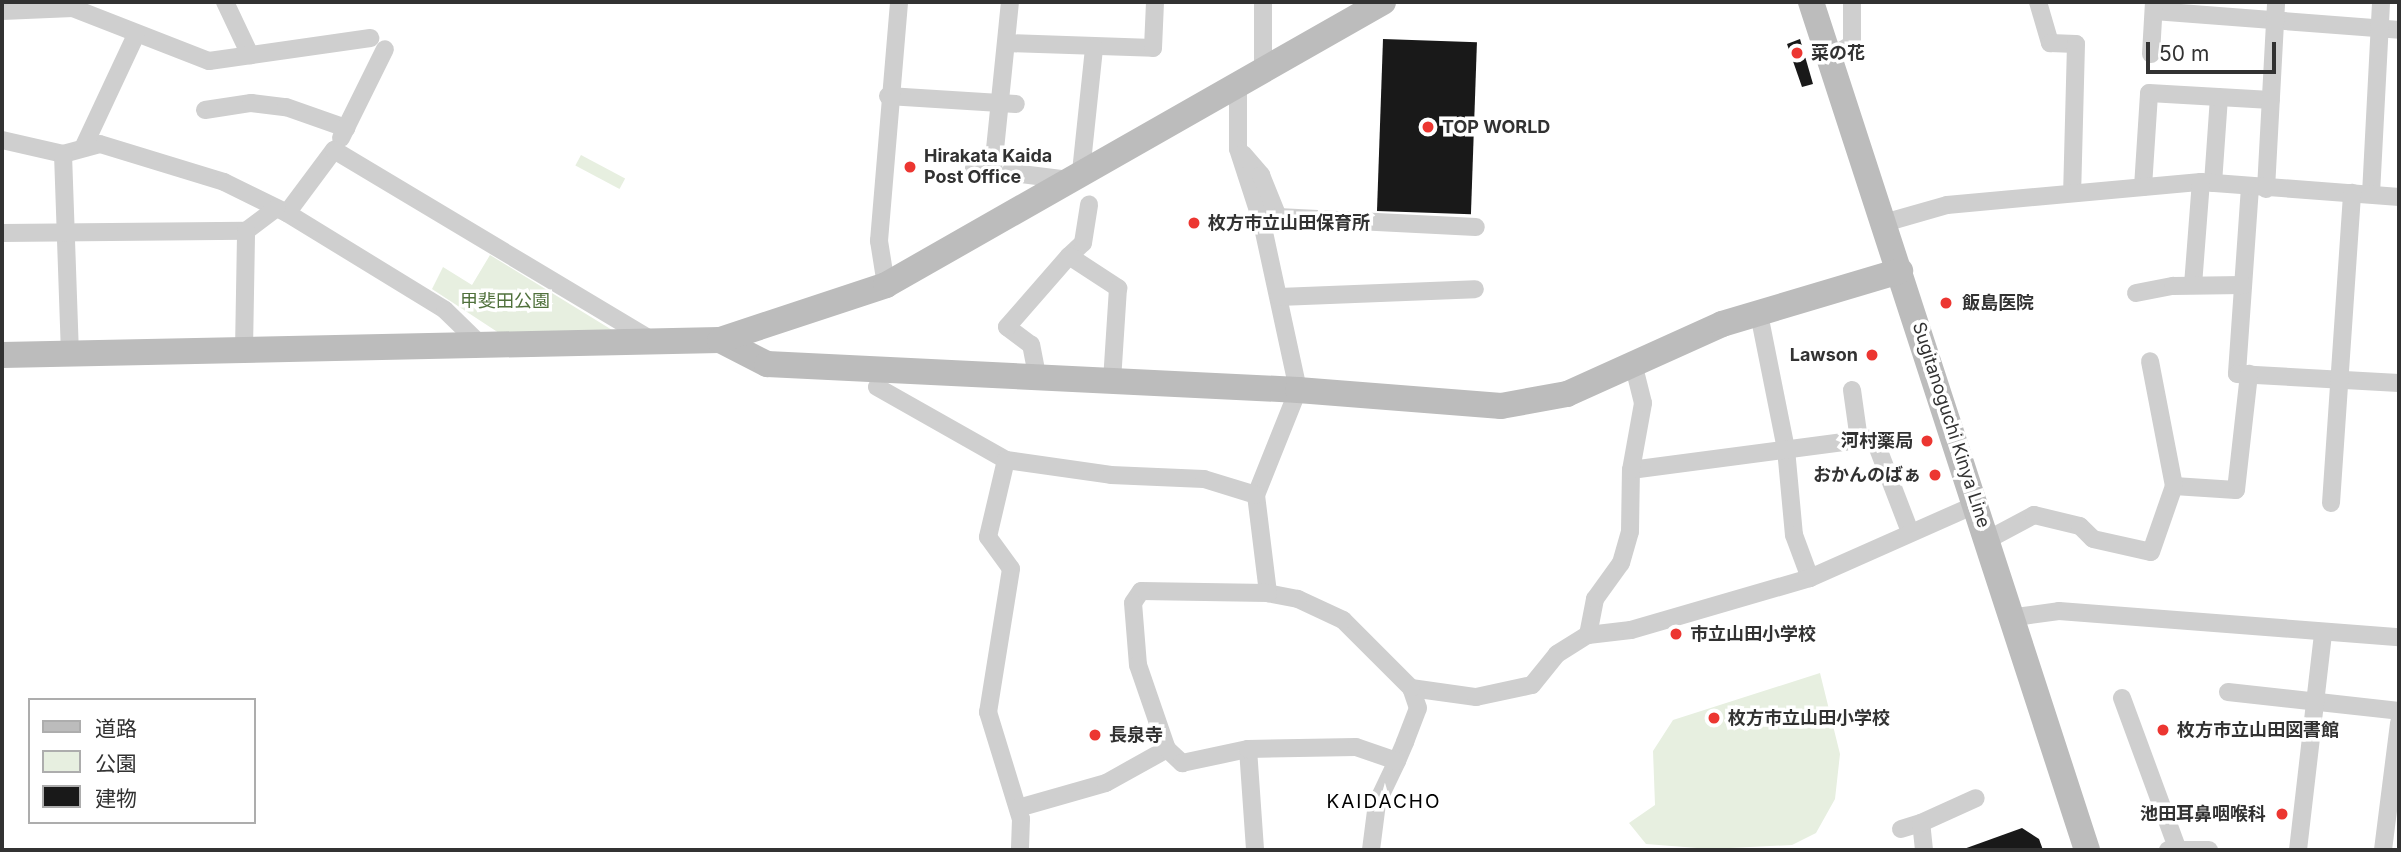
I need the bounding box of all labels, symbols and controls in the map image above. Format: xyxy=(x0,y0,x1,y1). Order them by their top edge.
scale bar xyxy=(2149,28,2278,72)
text: 50 m xyxy=(2159,41,2209,66)
place label: 菜の花 xyxy=(1811,42,1865,64)
marker: 菜の花 xyxy=(1789,45,1805,61)
place label: TOP WORLD xyxy=(1442,116,1550,138)
marker: TOP WORLD xyxy=(1420,119,1436,135)
place label: Hirakata Kaida Post Office xyxy=(924,146,1052,188)
marker: Hirakata Kaida Post Office xyxy=(902,159,918,175)
place label: 枚方市立山田保育所 xyxy=(1208,212,1370,234)
marker: 枚方市立山田保育所 xyxy=(1186,215,1202,231)
park label: 甲斐田公園 xyxy=(460,290,550,312)
place label: 飯島医院 xyxy=(1962,292,2034,314)
marker: 飯島医院 xyxy=(1936,293,1956,313)
street label: Sugitanoguchi Kinya Line xyxy=(1907,319,1995,531)
place label: Lawson xyxy=(1790,344,1858,366)
marker: Lawson xyxy=(1864,347,1880,363)
place label: 河村薬局 xyxy=(1841,430,1913,452)
marker: 河村薬局 xyxy=(1919,433,1935,449)
place label: おかんのばぁ xyxy=(1813,464,1921,486)
marker: おかんのばぁ xyxy=(1927,467,1943,483)
place label: 市立山田小学校 xyxy=(1690,623,1816,645)
marker: 市立山田小学校 xyxy=(1668,626,1684,642)
legend xyxy=(28,698,256,824)
place label: 枚方市立山田小学校 xyxy=(1728,707,1890,729)
marker: 枚方市立山田小学校 xyxy=(1706,710,1722,726)
text: 道路 xyxy=(95,716,137,741)
place label: 枚方市立山田図書館 xyxy=(2177,719,2339,741)
marker: 枚方市立山田図書館 xyxy=(2155,722,2171,738)
place label: 長泉寺 xyxy=(1109,724,1163,746)
marker: 長泉寺 xyxy=(1087,727,1103,743)
text: 公園 xyxy=(95,751,137,776)
text: 建物 xyxy=(95,786,137,811)
district label: KAIDACHO xyxy=(1327,791,1441,813)
place label: 池田耳鼻咽喉科 xyxy=(2140,803,2266,825)
marker: 池田耳鼻咽喉科 xyxy=(2272,804,2292,824)

